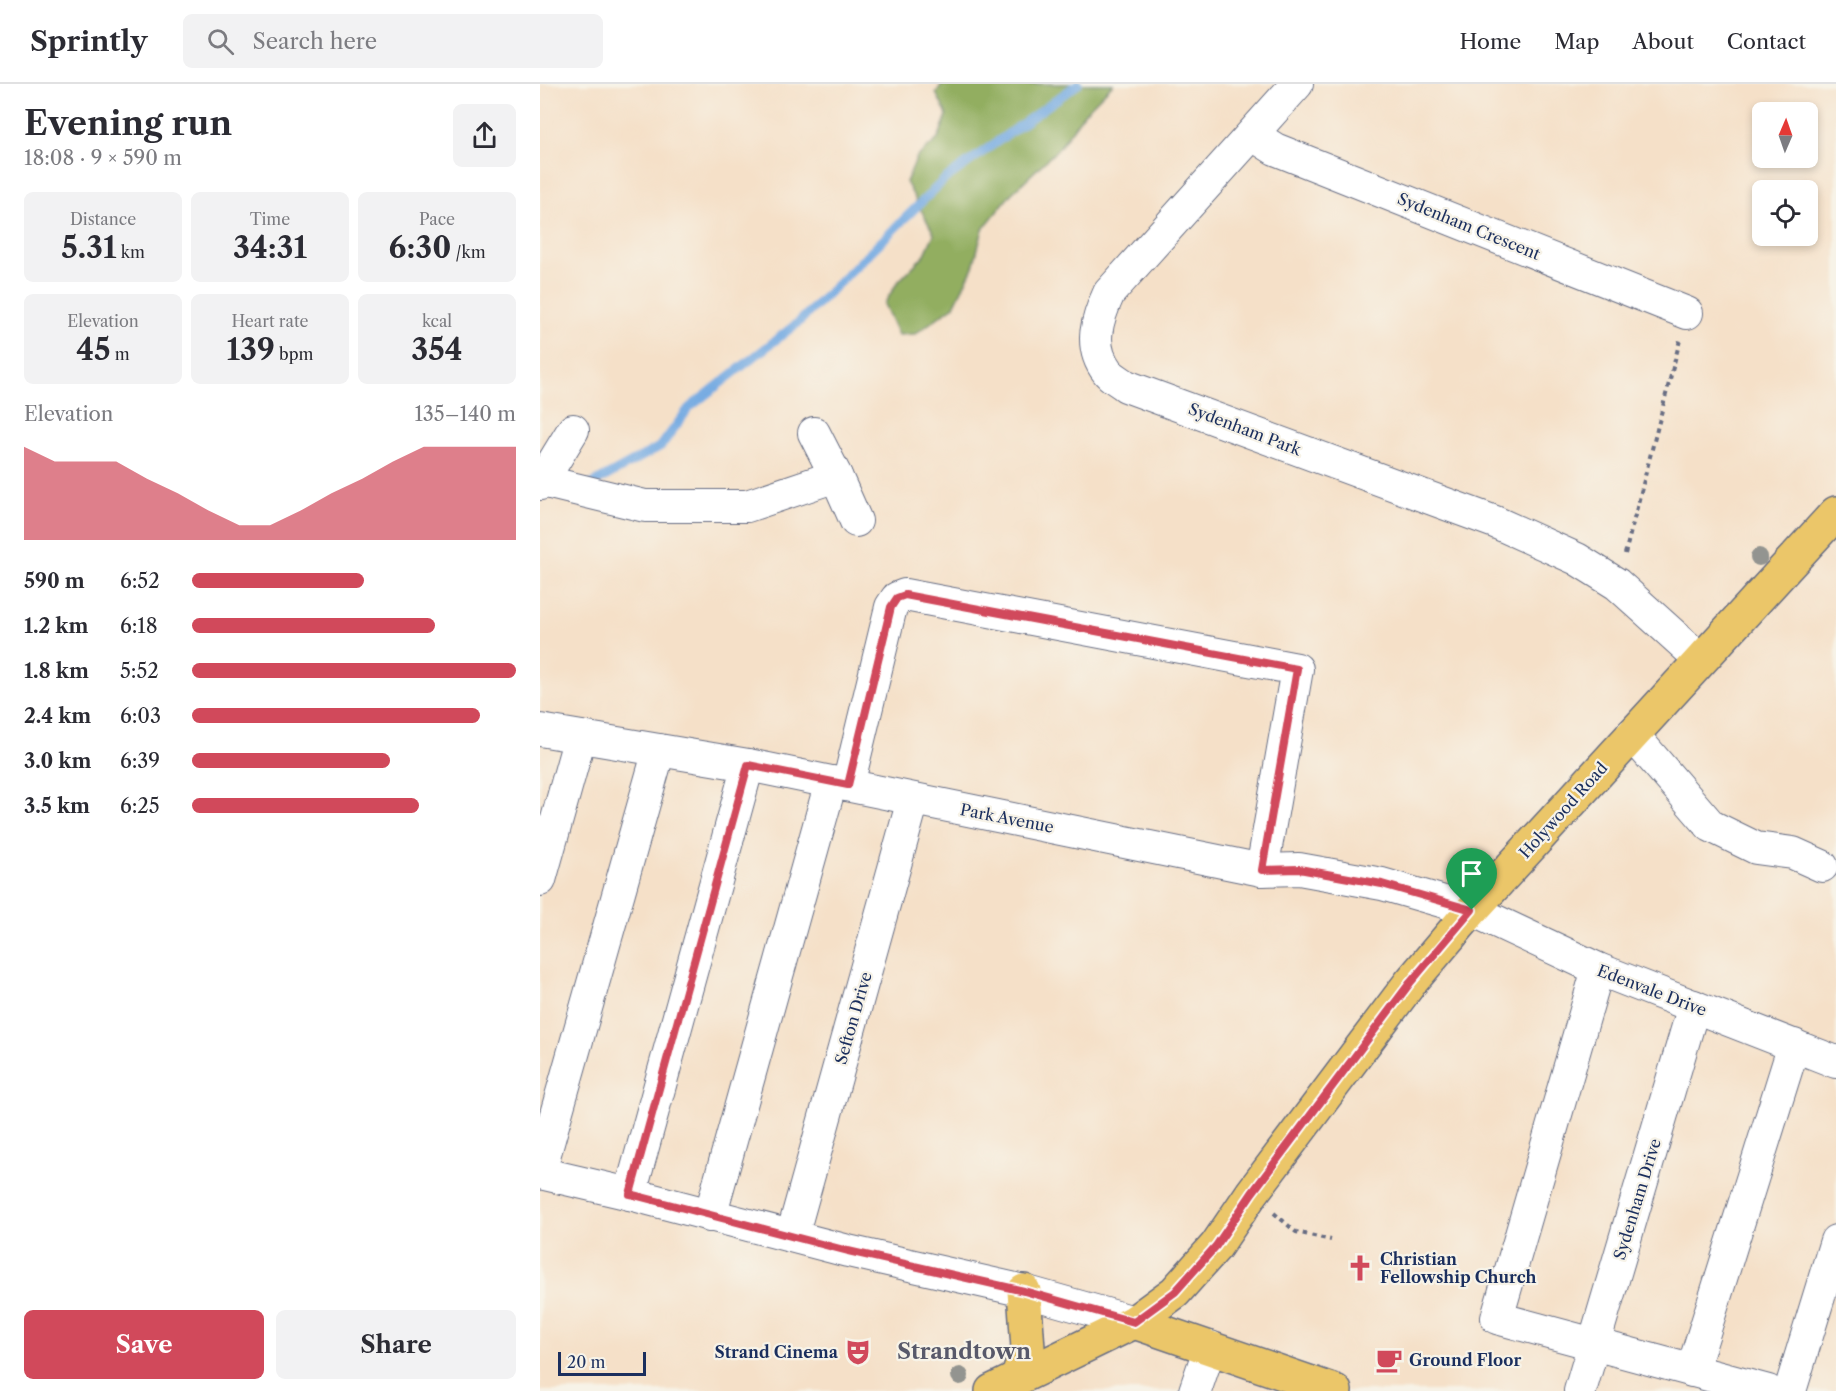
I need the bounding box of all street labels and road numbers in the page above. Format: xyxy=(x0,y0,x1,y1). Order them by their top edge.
street label: Sydenham Crescent xyxy=(1395,188,1544,264)
street label: Sydenham Park xyxy=(1186,398,1305,460)
street label: Holywood Road xyxy=(1515,758,1612,862)
street label: Park Avenue xyxy=(959,799,1056,837)
street label: Edenvale Drive xyxy=(1594,960,1710,1020)
street label: Sefton Drive xyxy=(830,969,876,1067)
street label: Sydenham Drive xyxy=(1609,1136,1665,1262)

